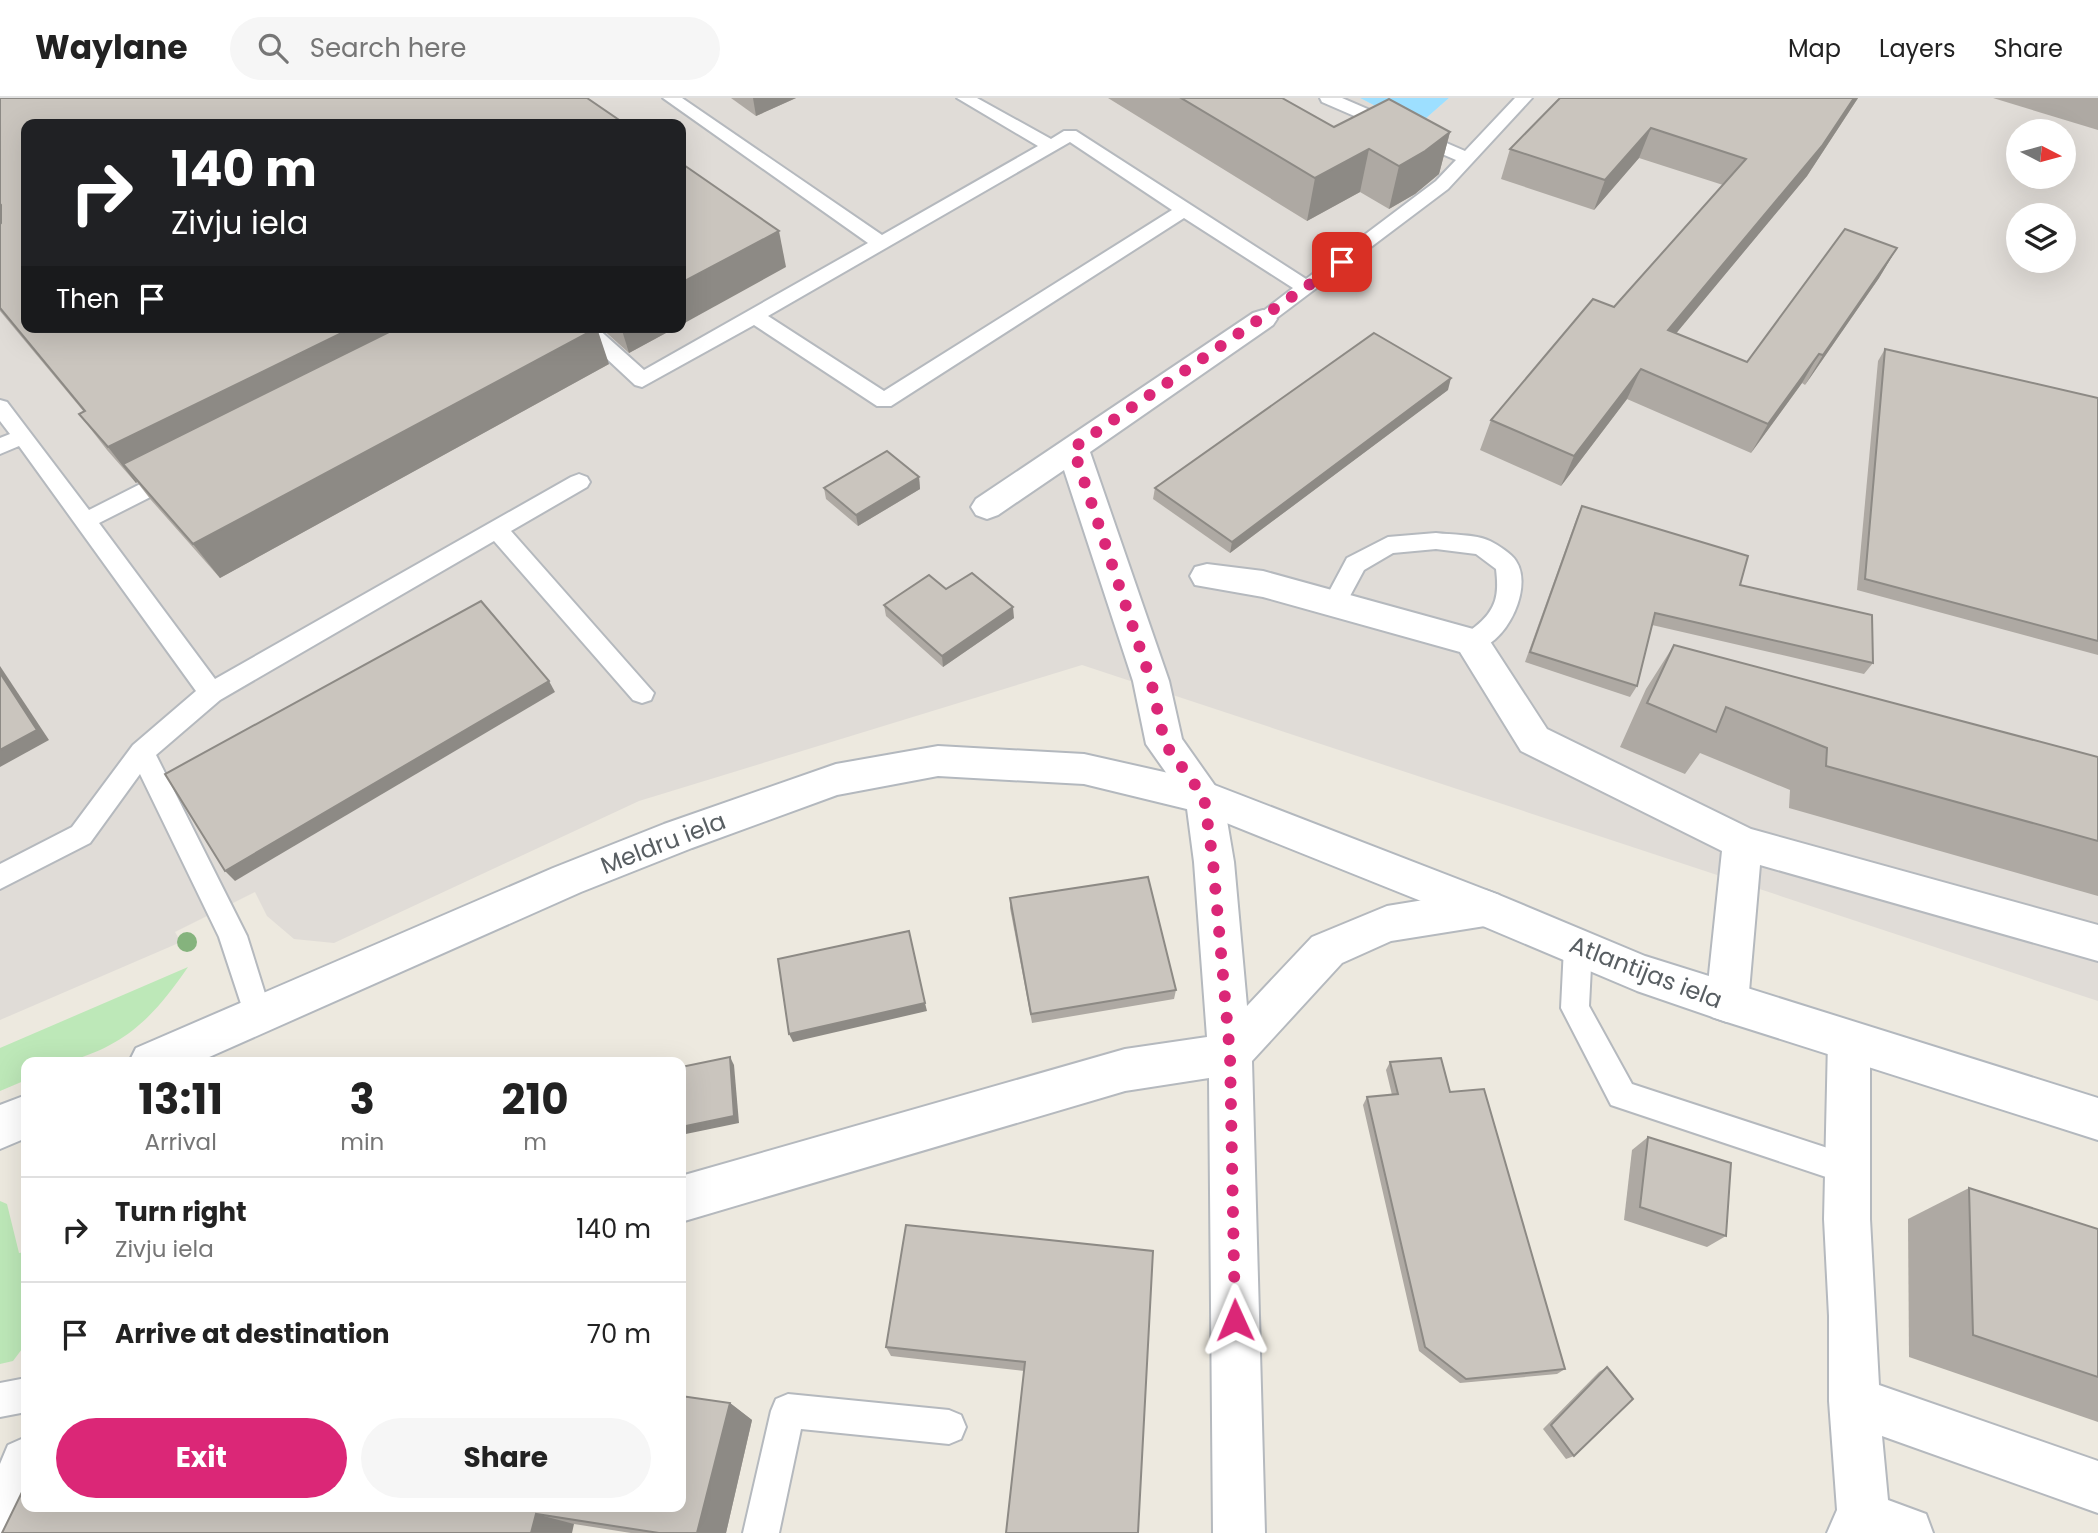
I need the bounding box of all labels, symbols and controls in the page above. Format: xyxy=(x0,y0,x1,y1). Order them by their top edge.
search box xyxy=(230,17,720,80)
text: Waylane xyxy=(35,24,188,71)
icon: search xyxy=(254,29,292,67)
text: Search here xyxy=(310,30,466,66)
text: Map xyxy=(1788,32,1841,65)
text: Layers xyxy=(1879,32,1955,65)
text: Share xyxy=(1993,32,2063,65)
north arrow xyxy=(2006,119,2076,189)
map controls xyxy=(2006,119,2076,273)
text: 140 m xyxy=(171,135,317,203)
icon: right xyxy=(56,147,147,238)
text: Zivju iela xyxy=(171,200,308,245)
button: layers xyxy=(2006,203,2076,273)
pin xyxy=(1312,232,1372,292)
icon: arrive xyxy=(1323,243,1361,281)
icon: arrive xyxy=(133,280,171,318)
text: Then xyxy=(56,281,119,317)
street label: Meldru iela xyxy=(596,804,730,882)
street label: Atlantijas iela xyxy=(1565,928,1727,1016)
text: 13:11 xyxy=(138,1070,223,1129)
text: 3 xyxy=(350,1070,375,1129)
text: 210 xyxy=(502,1070,569,1129)
text: Arrival xyxy=(144,1126,217,1158)
text: min xyxy=(340,1126,384,1158)
text: m xyxy=(523,1126,547,1158)
text: Turn right xyxy=(115,1194,247,1230)
icon: right xyxy=(56,1211,94,1249)
text: 140 m xyxy=(576,1211,651,1247)
text: Zivju iela xyxy=(115,1233,214,1265)
position arrow xyxy=(1198,1283,1272,1357)
icon: arrive xyxy=(56,1316,94,1354)
text: Arrive at destination xyxy=(115,1316,390,1352)
text: 70 m xyxy=(587,1316,651,1352)
button: Exit xyxy=(56,1418,347,1498)
button: Share xyxy=(361,1418,651,1498)

